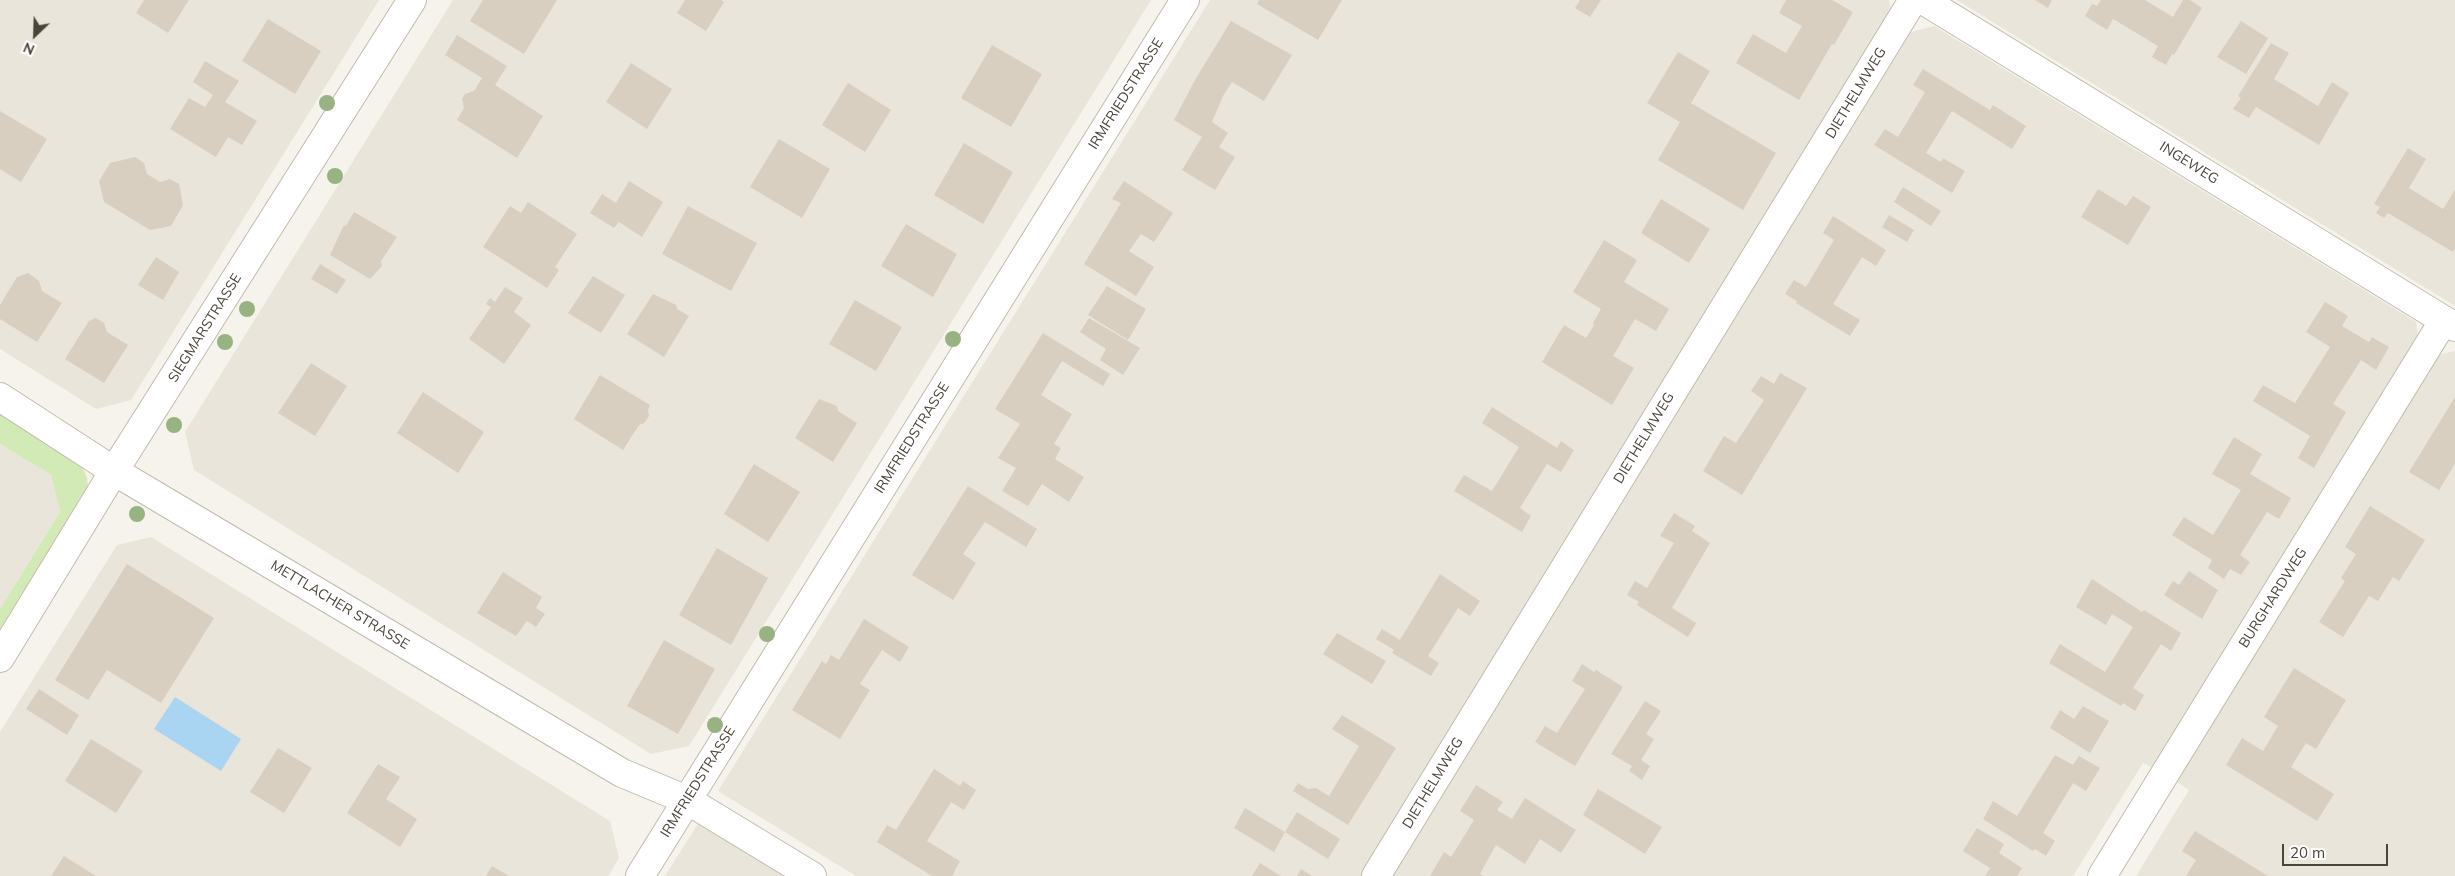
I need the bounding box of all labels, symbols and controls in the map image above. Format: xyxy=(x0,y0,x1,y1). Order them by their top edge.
north arrow xyxy=(10,10,60,60)
street label: IRMFRIEDSTRASSE xyxy=(1085,35,1167,153)
text: N xyxy=(20,38,37,59)
street label: DIETHELMWEG xyxy=(1822,44,1890,142)
street label: INGEWEG xyxy=(2156,138,2222,188)
street label: SIEGMARSTRASSE xyxy=(165,270,245,386)
street label: IRMFRIEDSTRASSE xyxy=(871,379,953,497)
street label: DIETHELMWEG xyxy=(1610,389,1678,487)
street label: BURGHARDWEG xyxy=(2236,545,2310,651)
street label: METTLACHER STRASSE xyxy=(268,557,412,653)
street label: IRMFRIEDSTRASSE xyxy=(657,723,739,841)
street label: DIETHELMWEG xyxy=(1399,734,1467,832)
scale bar xyxy=(2285,834,2391,866)
text: 20 m xyxy=(2290,843,2325,862)

